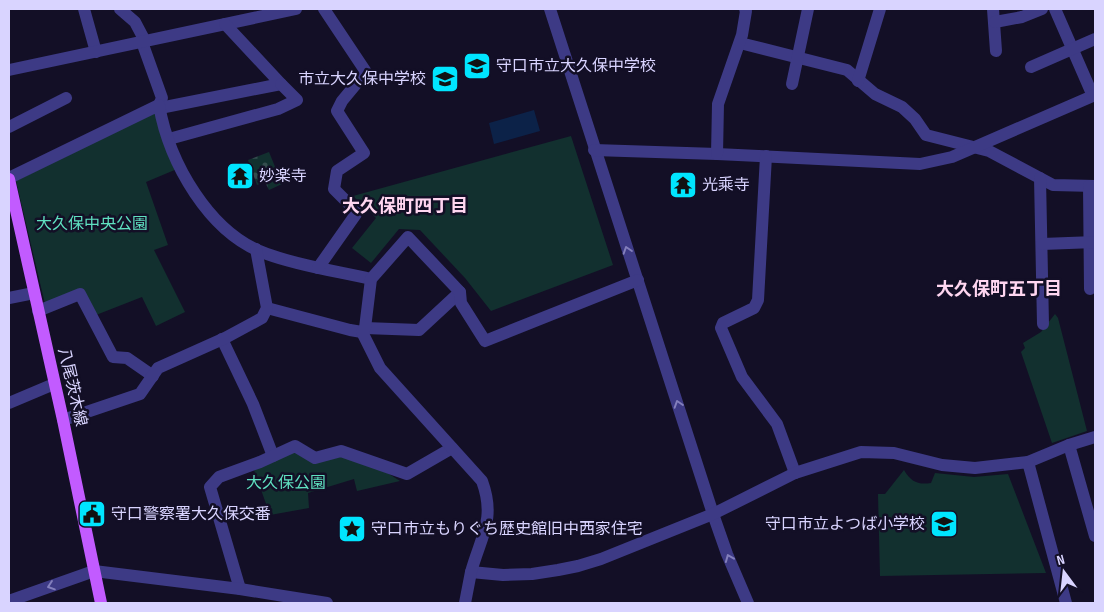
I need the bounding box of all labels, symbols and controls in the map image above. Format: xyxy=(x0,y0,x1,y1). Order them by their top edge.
school or university icon: 守口市立大久保中学校 xyxy=(462,51,492,81)
place label: 守口市立大久保中学校 xyxy=(496,57,656,76)
school or university icon: 市立大久保中学校 xyxy=(430,64,460,94)
place label: 市立大久保中学校 xyxy=(298,70,426,89)
temple icon: 妙楽寺 xyxy=(225,161,255,191)
place label: 妙楽寺 xyxy=(259,167,307,186)
temple icon: 光乘寺 xyxy=(668,170,698,200)
place label: 光乘寺 xyxy=(702,176,750,195)
district label: 大久保町四丁目 xyxy=(342,196,468,217)
park label: 大久保中央公園 xyxy=(36,215,148,234)
one-way arrow xyxy=(623,246,633,254)
district label: 大久保町五丁目 xyxy=(936,279,1062,300)
street label: 八尾茨木線 xyxy=(54,346,90,428)
one-way arrow xyxy=(673,400,683,409)
park label: 大久保公園 xyxy=(246,474,326,493)
public building icon: 守口警察署大久保交番 xyxy=(77,499,107,529)
place label: 守口警察署大久保交番 xyxy=(111,505,271,524)
school or university icon: 守口市立よつば小学校 xyxy=(929,509,959,539)
place icon: 守口市立もりぐち歴史館旧中西家住宅 xyxy=(337,514,367,544)
place label: 守口市立よつば小学校 xyxy=(765,515,925,534)
place label: 守口市立もりぐち歴史館旧中西家住宅 xyxy=(371,520,643,539)
north arrow xyxy=(1039,547,1089,597)
text: N xyxy=(1055,551,1067,569)
one-way arrow xyxy=(724,555,734,563)
one-way arrow xyxy=(48,580,56,590)

